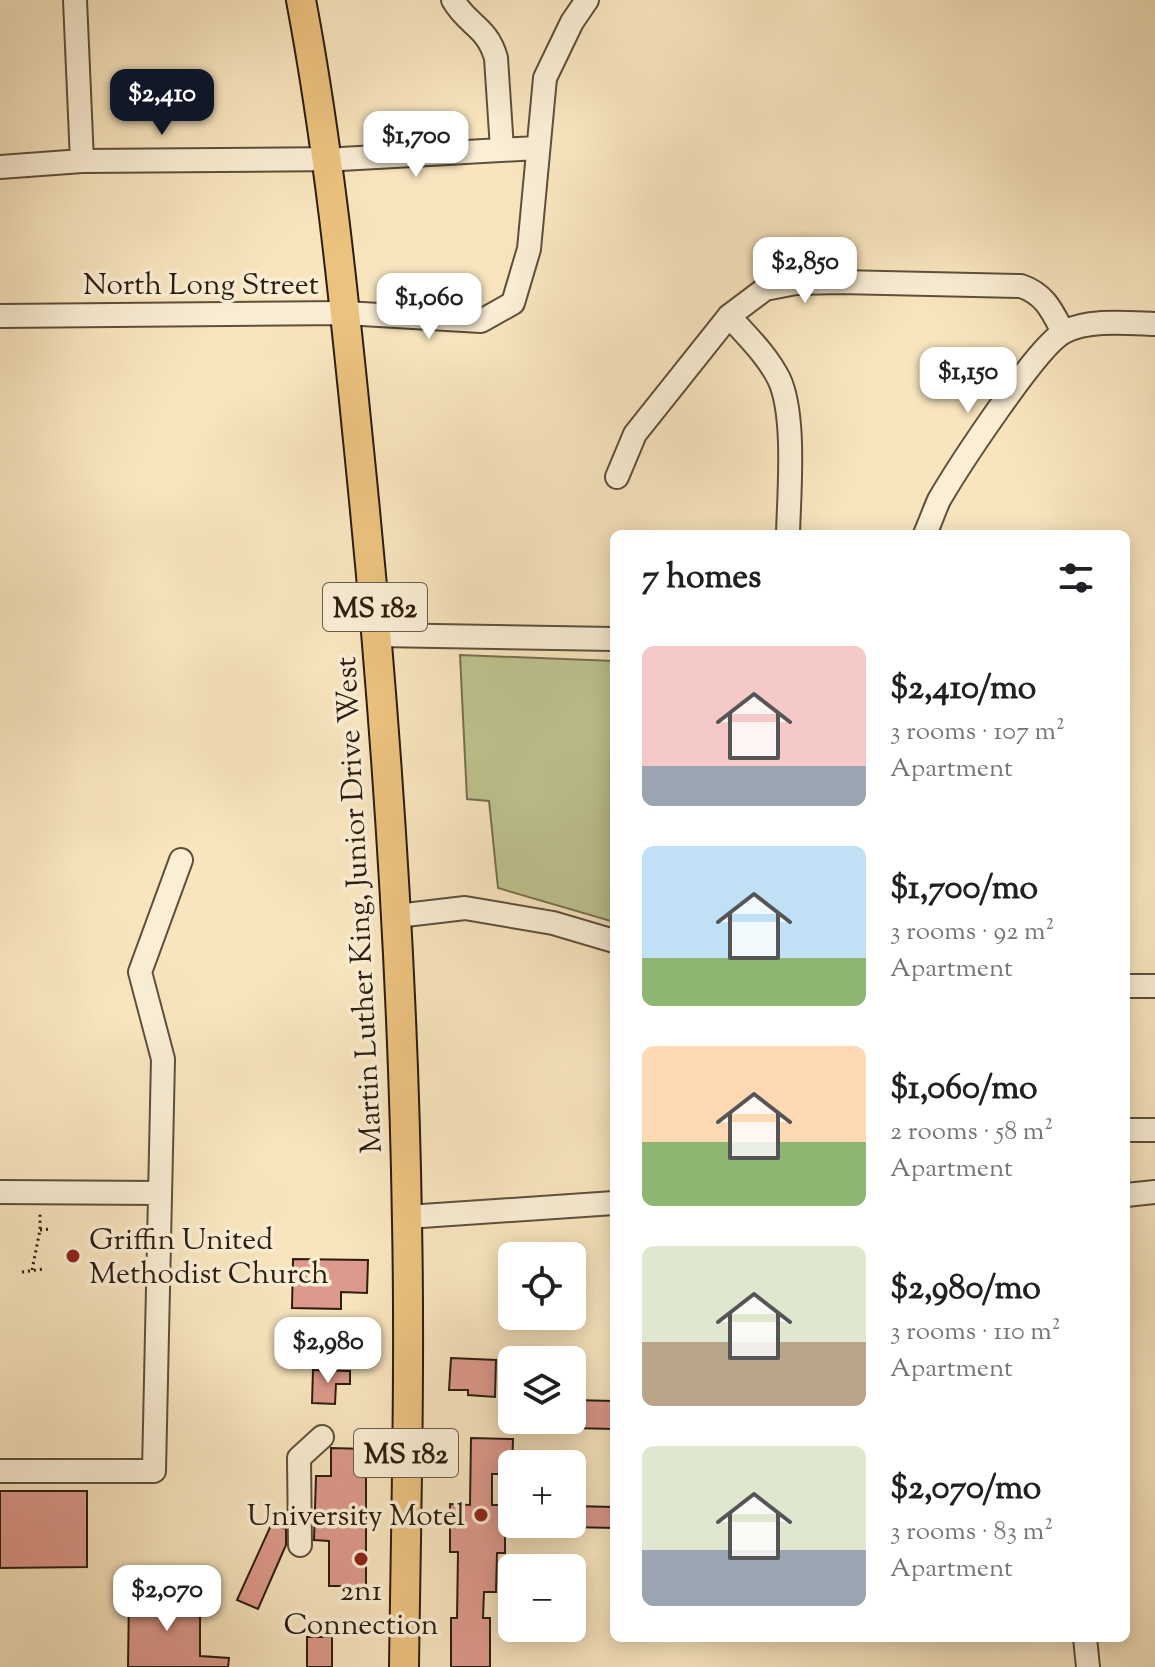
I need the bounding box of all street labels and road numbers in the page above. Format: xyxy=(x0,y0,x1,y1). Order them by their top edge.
street label: North Long Street xyxy=(83,265,319,308)
road number: MS 182 xyxy=(323,583,427,631)
street label: Martin Luther King, Junior Drive West xyxy=(326,656,395,1154)
road number: MS 182 xyxy=(354,1429,458,1477)

